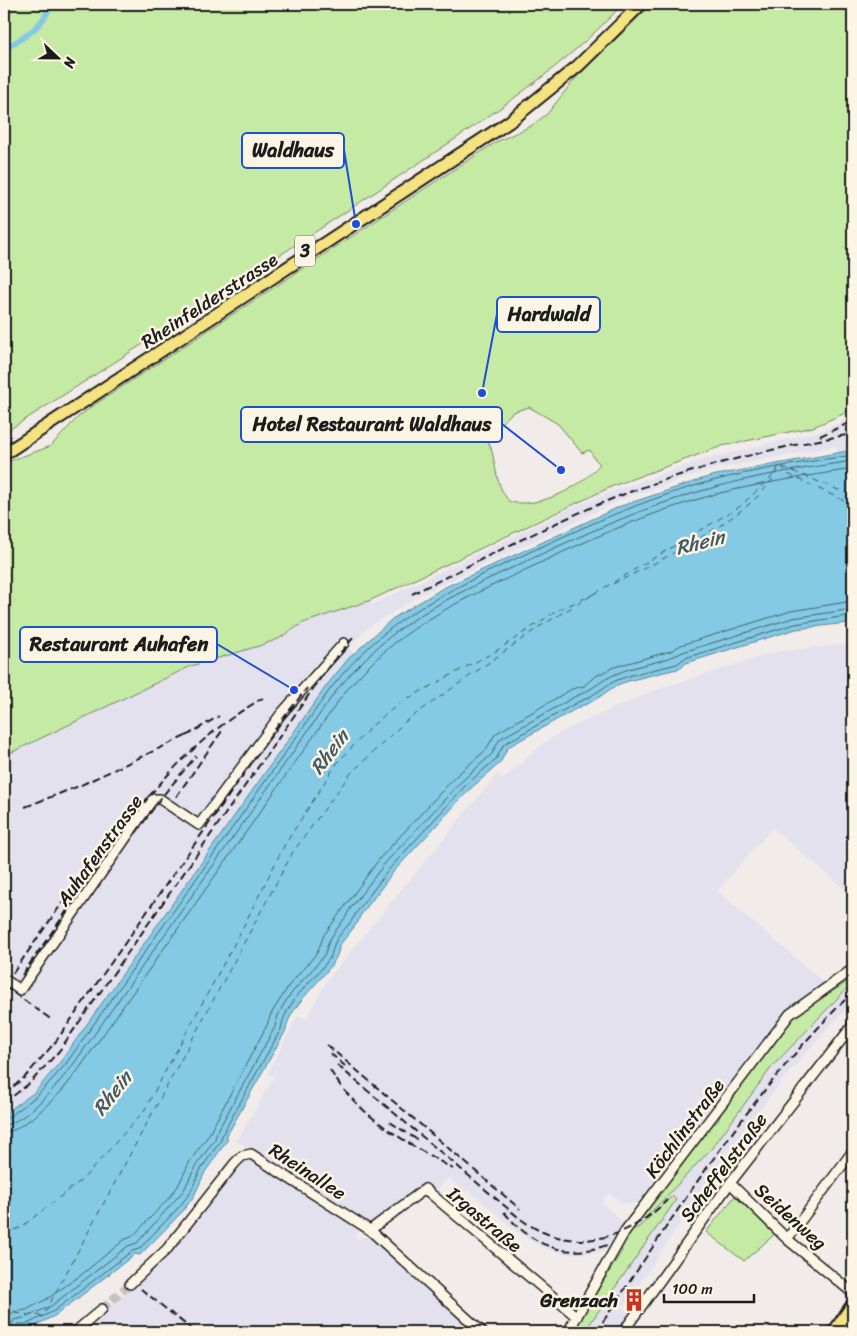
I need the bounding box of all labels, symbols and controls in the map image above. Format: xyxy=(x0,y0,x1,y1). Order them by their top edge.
north arrow xyxy=(32,32,82,82)
text: N xyxy=(56,53,83,72)
callout: Waldhaus xyxy=(242,133,344,168)
text: Waldhaus xyxy=(252,133,335,168)
road number: 3 xyxy=(295,236,315,266)
street label: Rheinfelderstrasse xyxy=(134,244,285,357)
callout: Hardwald xyxy=(497,297,600,332)
text: Hardwald xyxy=(506,297,592,332)
callout: Hotel Restaurant Waldhaus xyxy=(241,407,502,442)
text: Hotel Restaurant Waldhaus xyxy=(252,407,492,442)
water label: Rhein xyxy=(672,519,730,565)
callout: Restaurant Auhafen xyxy=(20,627,217,662)
text: Restaurant Auhafen xyxy=(29,627,208,662)
water label: Rhein xyxy=(301,720,360,782)
street label: Auhafenstrasse xyxy=(47,787,152,914)
water label: Rhein xyxy=(83,1061,143,1123)
street label: Köchlinstraße xyxy=(636,1071,733,1185)
street label: Scheffelstraße xyxy=(671,1105,776,1229)
street label: Rheinallee xyxy=(262,1134,353,1209)
street label: Seidenweg xyxy=(747,1174,835,1259)
street label: Irgastraße xyxy=(439,1177,530,1261)
scale bar xyxy=(664,1271,754,1303)
text: 100 m xyxy=(672,1276,713,1302)
place label: Grenzach xyxy=(539,1284,618,1317)
building icon: Grenzach xyxy=(621,1287,647,1313)

